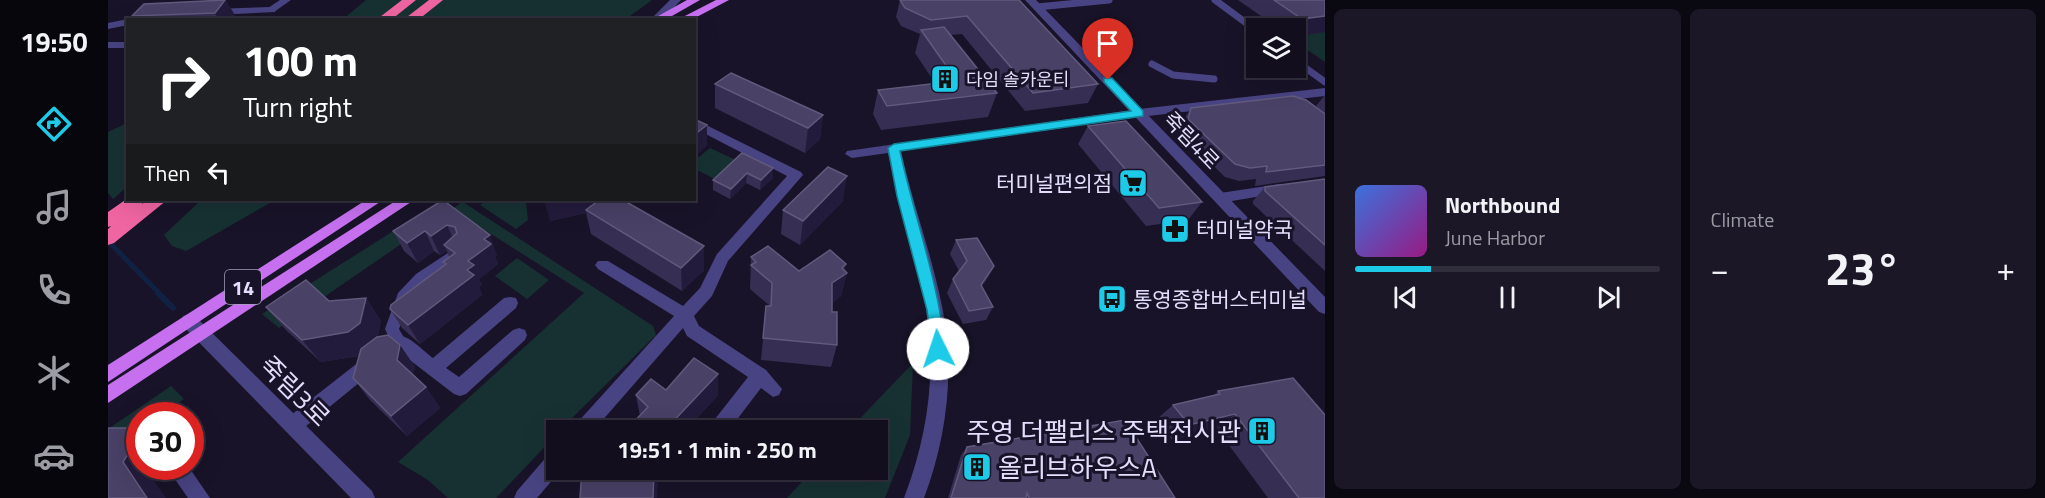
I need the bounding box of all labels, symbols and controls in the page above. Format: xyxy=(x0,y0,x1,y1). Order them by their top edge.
pin xyxy=(1082,18,1133,80)
map controls xyxy=(1246,18,1306,78)
button: layers xyxy=(1246,18,1306,78)
text: 19:50 xyxy=(20,21,88,62)
icon: arrive xyxy=(1091,27,1124,60)
text: 100 m xyxy=(243,28,358,92)
icon: right xyxy=(144,42,222,120)
building icon: 다임 솔카운티 xyxy=(929,63,961,95)
place label: 다임 솔카운티 xyxy=(966,66,1069,93)
text: Turn right xyxy=(243,86,352,127)
icon: directions xyxy=(33,103,75,145)
street label: 죽림4로 xyxy=(1156,104,1228,176)
text: Then xyxy=(144,156,190,190)
icon: left xyxy=(202,156,235,189)
place label: 터미널편의점 xyxy=(996,167,1112,199)
supermarket icon: 터미널편의점 xyxy=(1117,167,1149,199)
icon: music xyxy=(33,186,75,228)
text: Northbound xyxy=(1445,188,1560,222)
text: Climate xyxy=(1711,204,1774,235)
pharmacy icon: 터미널약국 xyxy=(1159,213,1191,245)
place label: 터미널약국 xyxy=(1196,213,1293,245)
text: June Harbor xyxy=(1445,222,1545,253)
text: 23° xyxy=(1825,234,1901,302)
text: − xyxy=(1711,244,1729,294)
text: + xyxy=(1997,244,2015,294)
icon: phone xyxy=(33,269,75,311)
road number: 14 xyxy=(225,270,261,304)
icon: previous xyxy=(1389,281,1422,314)
icon: pause xyxy=(1491,281,1524,314)
icon: next xyxy=(1592,281,1625,314)
bus stop icon: 통영종합버스터미널 xyxy=(1096,283,1128,315)
place label: 통영종합버스터미널 xyxy=(1133,283,1307,315)
position arrow xyxy=(906,317,970,381)
street label: 죽림3로 xyxy=(251,347,339,435)
icon: climate xyxy=(33,352,75,394)
speed limit sign: 30 xyxy=(126,402,204,480)
place label: 주영 더팰리스 주택전시관 xyxy=(966,412,1241,451)
building icon: 주영 더팰리스 주택전시관 xyxy=(1246,415,1278,447)
text: 19:51 · 1 min · 250 m xyxy=(617,433,817,467)
icon: car xyxy=(33,435,75,477)
place label: 올리브하우스A xyxy=(998,448,1157,487)
building icon: 올리브하우스A xyxy=(961,451,993,483)

